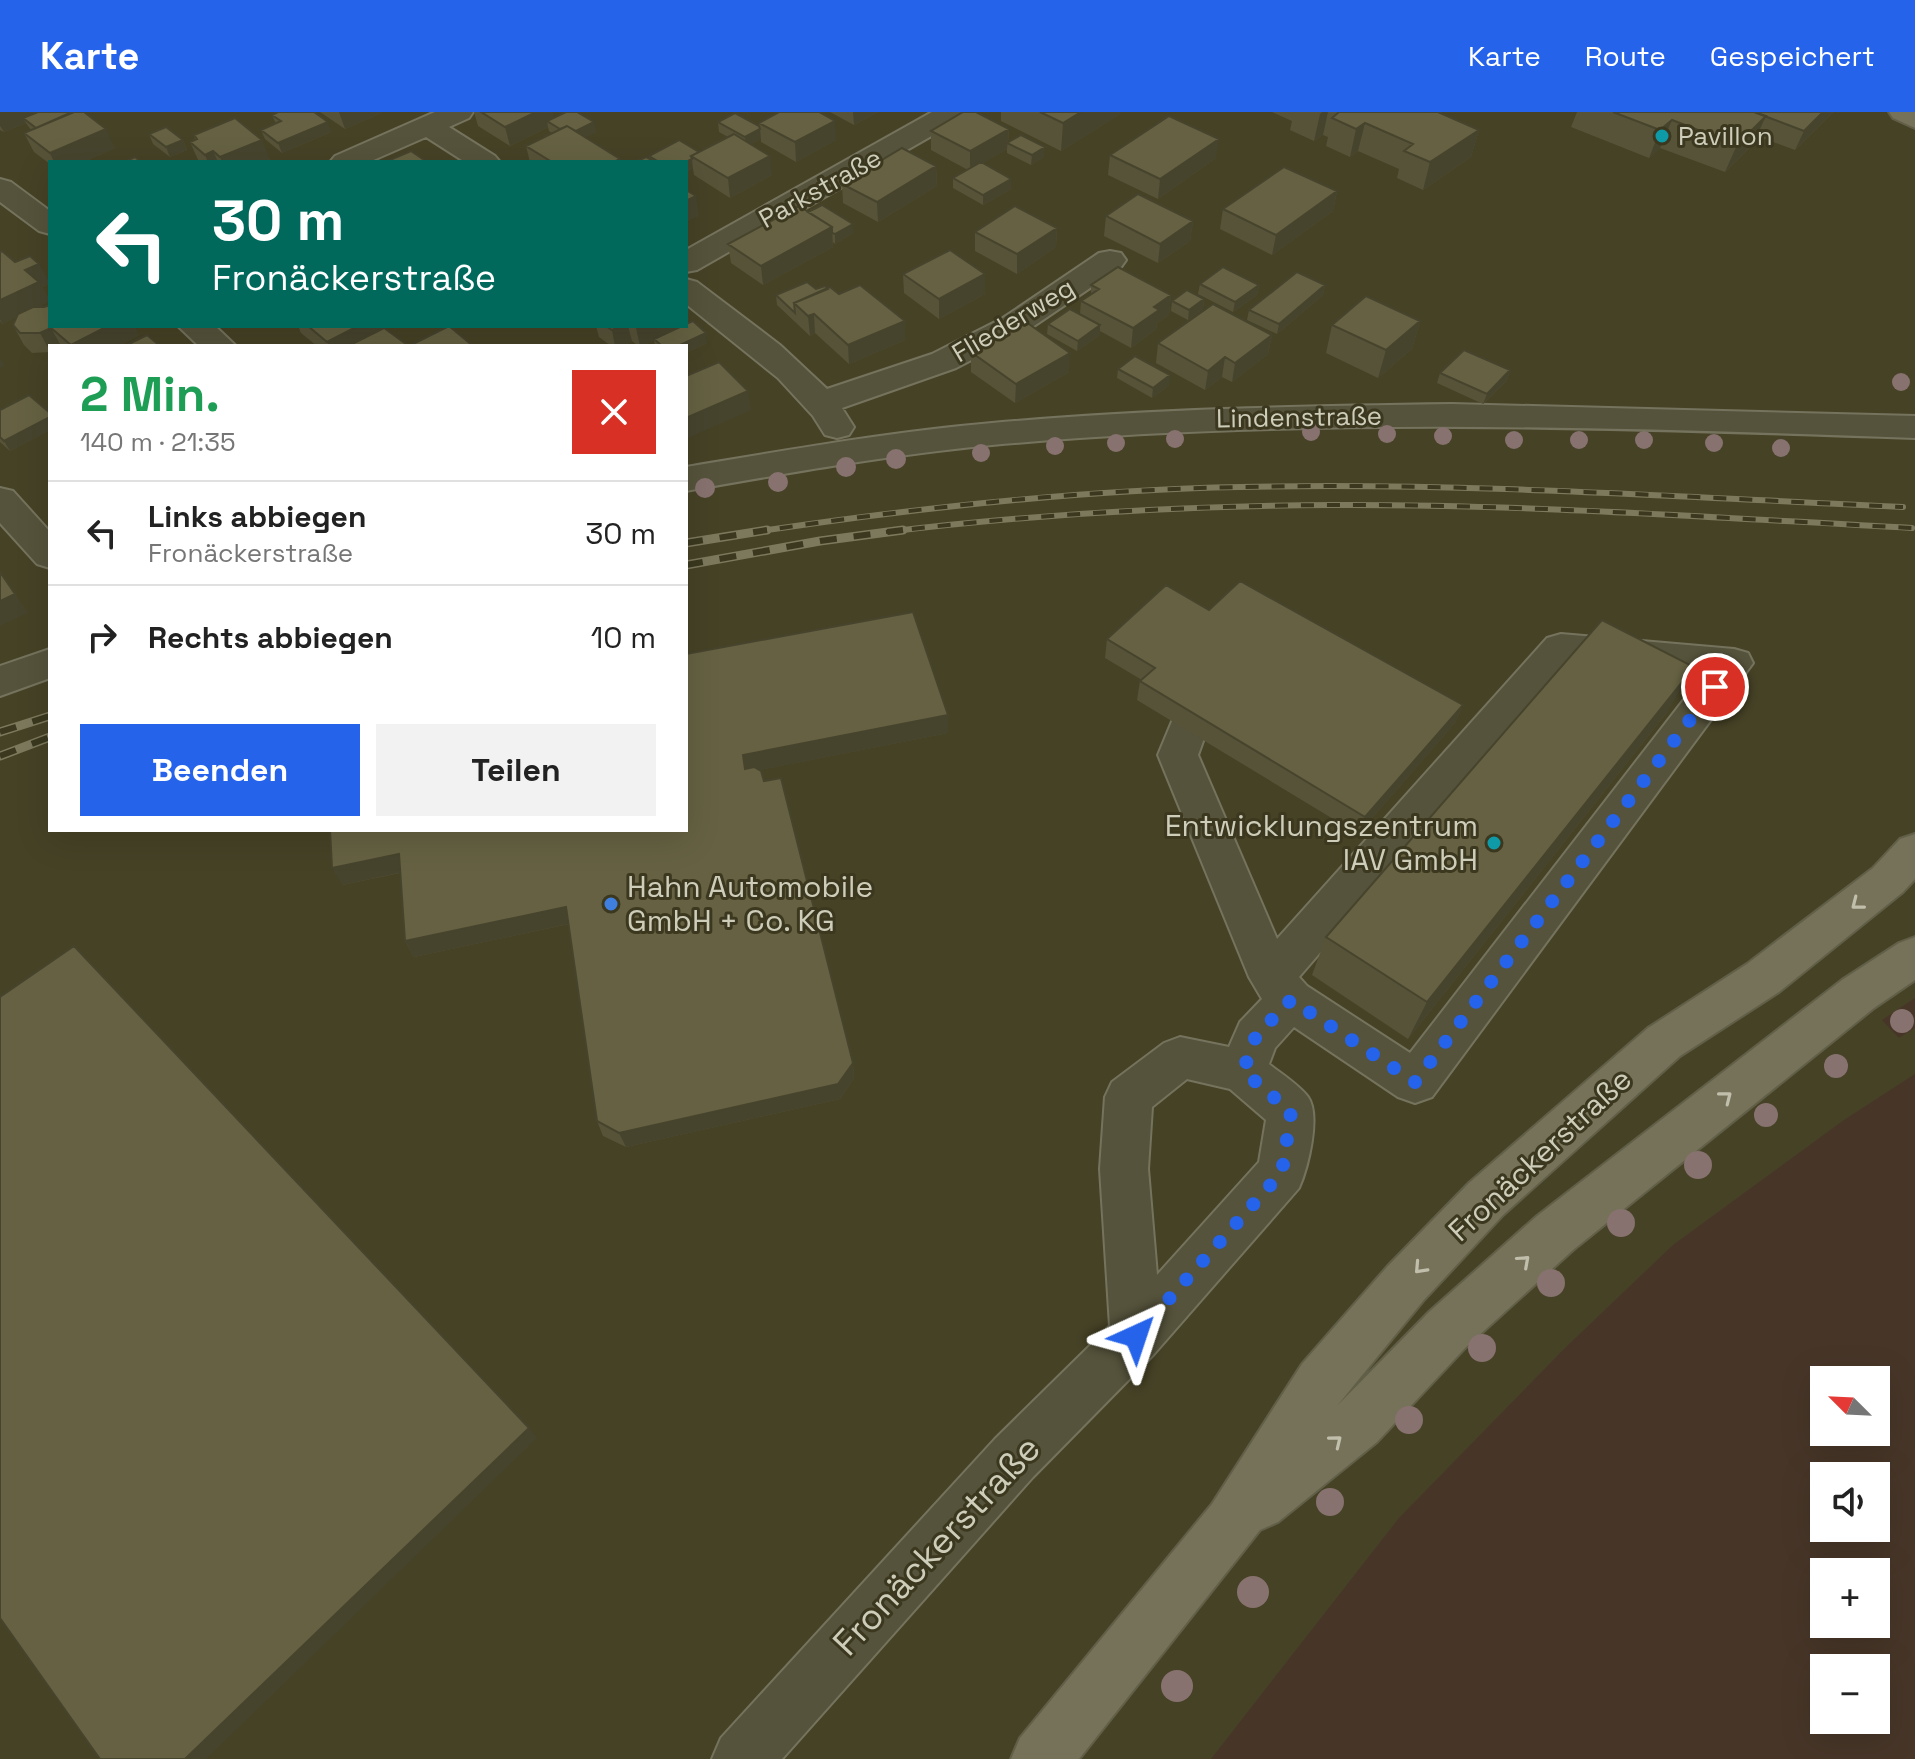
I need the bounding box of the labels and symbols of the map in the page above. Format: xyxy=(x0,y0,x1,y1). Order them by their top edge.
place label: Pavillon xyxy=(1678,119,1773,153)
marker: Pavillon xyxy=(1653,127,1671,145)
street label: Parkstraße xyxy=(753,140,887,236)
street label: Fliederweg xyxy=(946,270,1080,370)
street label: Lindenstraße xyxy=(1216,399,1382,435)
pin xyxy=(1681,653,1749,721)
place label: Entwicklungszentrum IAV GmbH xyxy=(1165,806,1478,879)
marker: Entwicklungszentrum IAV GmbH xyxy=(1485,834,1503,852)
place label: Hahn Automobile GmbH + Co. KG xyxy=(627,867,873,940)
one-way arrow xyxy=(1852,894,1866,908)
marker: Hahn Automobile GmbH + Co. KG xyxy=(602,895,620,913)
street label: Fronäckerstraße xyxy=(1440,1060,1640,1250)
one-way arrow xyxy=(1717,1093,1732,1107)
one-way arrow xyxy=(1515,1256,1530,1271)
one-way arrow xyxy=(1415,1259,1430,1273)
position arrow xyxy=(1094,1294,1178,1378)
north arrow xyxy=(1810,1366,1890,1446)
street label: Fronäckerstraße xyxy=(823,1426,1050,1665)
one-way arrow xyxy=(1327,1436,1342,1450)

